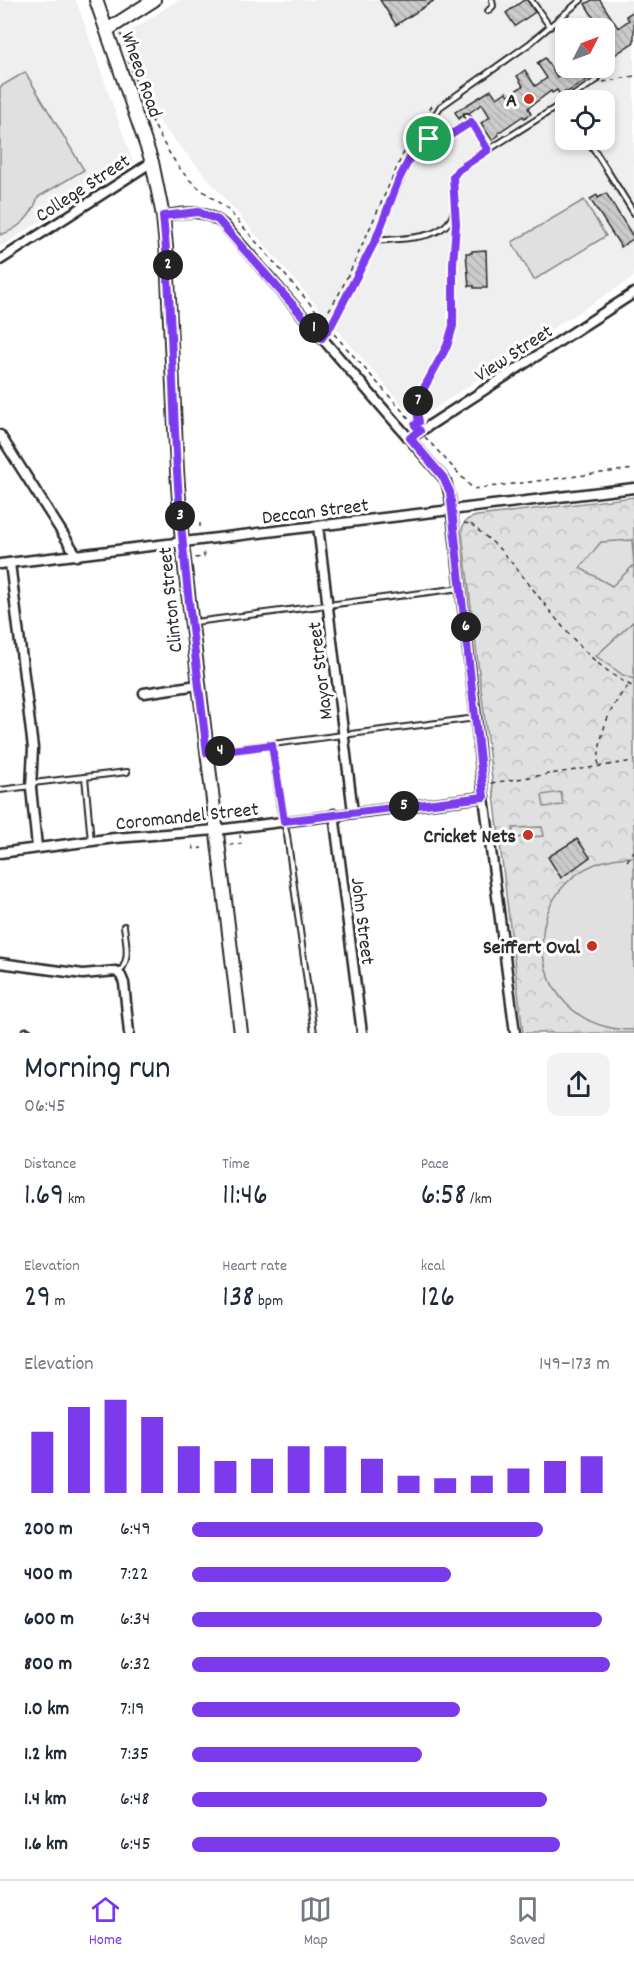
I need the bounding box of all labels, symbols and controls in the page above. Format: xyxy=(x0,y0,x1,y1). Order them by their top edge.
north arrow xyxy=(555,18,615,78)
map controls xyxy=(555,18,615,150)
street label: Wheeo Road xyxy=(112,28,168,122)
place label: A xyxy=(506,88,517,116)
button: locate xyxy=(555,90,615,150)
marker: A xyxy=(522,92,536,106)
pin xyxy=(403,113,454,164)
icon: arrive xyxy=(412,122,445,155)
street label: College Street xyxy=(31,148,136,231)
pin: 2 xyxy=(153,250,183,280)
text: 2 xyxy=(165,253,172,276)
pin: 1 xyxy=(299,313,329,343)
text: 1 xyxy=(312,316,316,339)
street label: View Street xyxy=(470,319,559,390)
pin: 7 xyxy=(403,386,433,416)
text: 7 xyxy=(415,389,421,412)
street label: Deccan Street xyxy=(261,493,370,533)
pin: 3 xyxy=(165,501,195,531)
text: 3 xyxy=(176,504,184,527)
street label: Clinton Street xyxy=(153,545,191,654)
pin: 6 xyxy=(451,612,481,642)
text: 6 xyxy=(462,615,470,638)
street label: Mayor Street xyxy=(302,620,342,721)
pin: 4 xyxy=(205,736,235,766)
text: 4 xyxy=(217,739,223,762)
pin: 5 xyxy=(389,791,419,821)
text: 5 xyxy=(400,794,408,817)
street label: Coromandel Street xyxy=(114,797,260,839)
place label: Cricket Nets xyxy=(424,824,516,852)
marker: Cricket Nets xyxy=(521,828,535,842)
street label: John Street xyxy=(342,876,380,967)
place label: Seiffert Oval xyxy=(483,935,580,963)
marker: Seiffert Oval xyxy=(585,939,599,953)
text: Morning run xyxy=(24,1047,171,1094)
button: share xyxy=(547,1053,610,1116)
text: 06:45 xyxy=(24,1093,66,1121)
text: Distance xyxy=(24,1153,76,1176)
text: Time xyxy=(222,1153,250,1176)
text: Pace xyxy=(421,1153,449,1176)
text: 1.69 xyxy=(24,1176,64,1219)
text: 11:46 xyxy=(222,1176,268,1219)
text: 6:58 xyxy=(421,1176,466,1219)
text: km xyxy=(64,1188,85,1211)
text: /km xyxy=(466,1188,492,1211)
text: Elevation xyxy=(24,1255,80,1278)
text: Heart rate xyxy=(222,1255,287,1278)
text: kcal xyxy=(421,1255,445,1278)
text: 29 xyxy=(24,1278,51,1321)
text: 138 xyxy=(222,1278,254,1321)
text: 126 xyxy=(421,1278,455,1321)
text: m xyxy=(51,1290,66,1313)
text: bpm xyxy=(254,1290,283,1313)
text: Elevation xyxy=(24,1351,94,1379)
text: 149–173 m xyxy=(539,1351,610,1379)
text: 200 m xyxy=(24,1516,73,1544)
text: 6:49 xyxy=(120,1516,151,1544)
text: 400 m xyxy=(24,1561,72,1589)
text: 7:22 xyxy=(120,1561,148,1589)
text: 600 m xyxy=(24,1606,74,1634)
text: 6:34 xyxy=(120,1606,150,1634)
text: 800 m xyxy=(24,1651,72,1679)
text: 6:32 xyxy=(120,1651,151,1679)
text: 1.0 km xyxy=(24,1696,69,1724)
text: 7:19 xyxy=(120,1696,145,1724)
text: 1.2 km xyxy=(24,1741,67,1769)
text: 7:35 xyxy=(120,1741,149,1769)
text: 1.4 km xyxy=(24,1786,67,1814)
text: 6:48 xyxy=(120,1786,149,1814)
text: 1.6 km xyxy=(24,1831,68,1859)
text: 6:45 xyxy=(120,1831,151,1859)
tab: Home xyxy=(89,1893,122,1952)
tab: Map xyxy=(299,1893,332,1952)
tab: Saved xyxy=(510,1893,545,1952)

